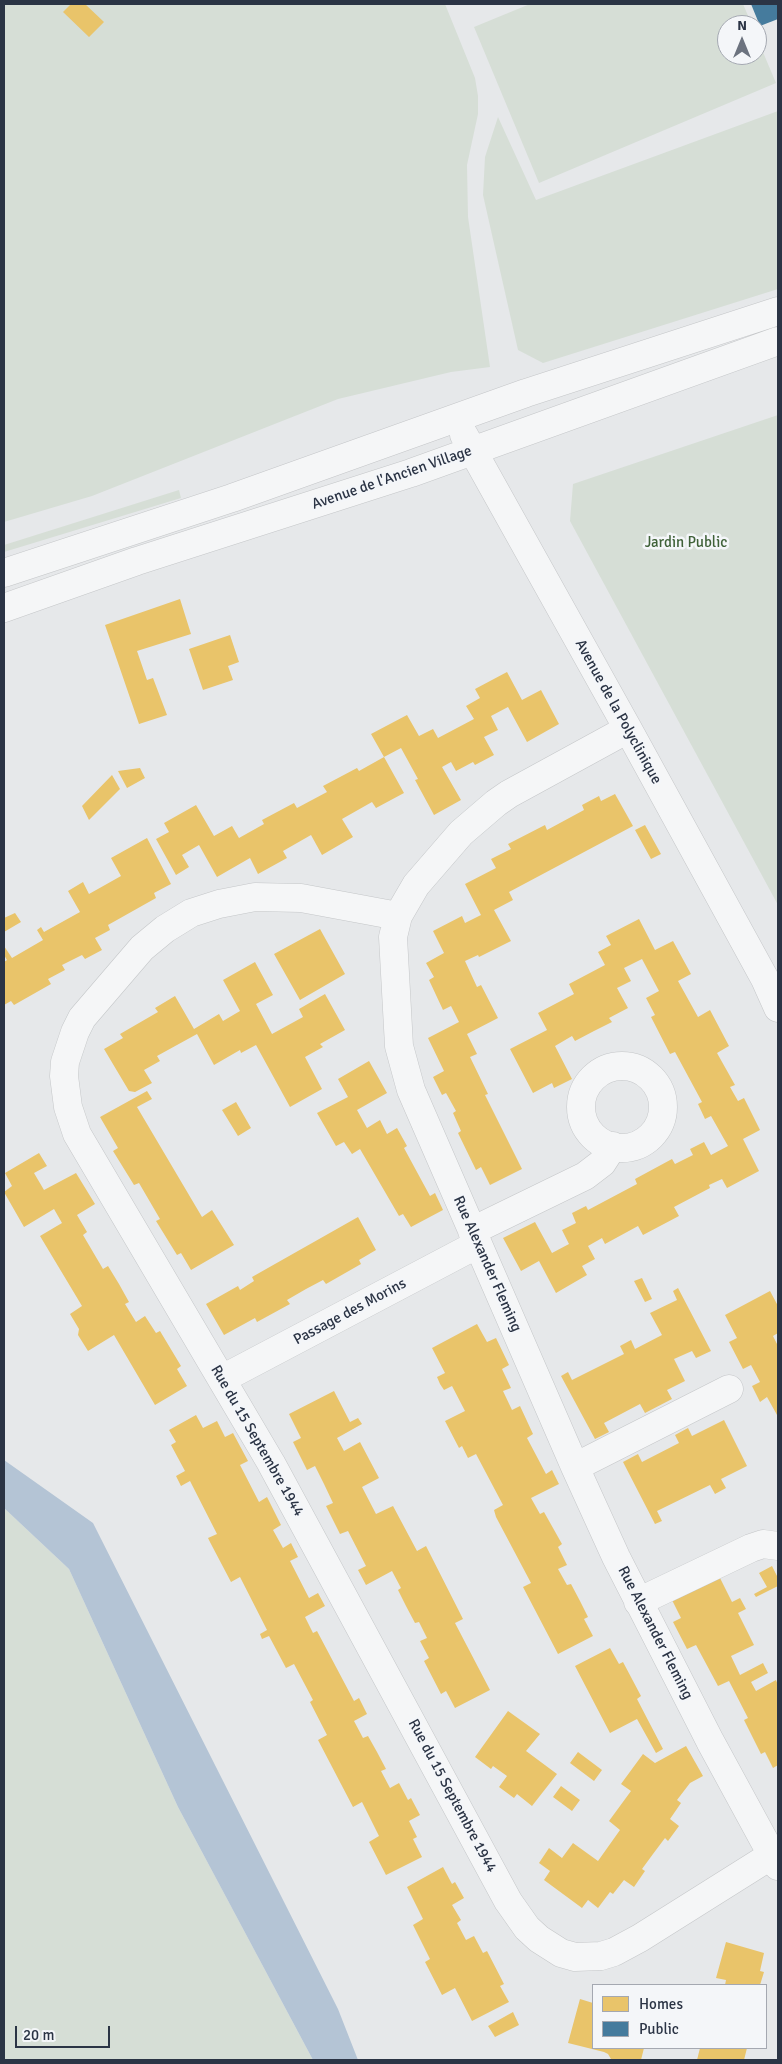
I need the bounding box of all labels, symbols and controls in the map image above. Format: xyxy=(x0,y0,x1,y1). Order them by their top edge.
north arrow xyxy=(717,15,767,65)
text: N xyxy=(737,17,747,34)
street label: Avenue de l'Ancien Village xyxy=(310,442,474,514)
park label: Jardin Public xyxy=(645,534,727,552)
street label: Avenue de la Polyclinique xyxy=(571,637,665,787)
street label: Rue Alexander Fleming xyxy=(449,1193,525,1335)
street label: Passage des Morins xyxy=(291,1275,409,1349)
street label: Rue du 15 Septembre 1944 xyxy=(206,1362,308,1520)
street label: Rue Alexander Fleming xyxy=(614,1563,696,1703)
street label: Rue du 15 Septembre 1944 xyxy=(404,1716,500,1876)
legend xyxy=(592,1984,767,2049)
text: Homes xyxy=(639,1995,683,2013)
scale bar xyxy=(18,2016,112,2048)
text: Public xyxy=(639,2020,679,2038)
text: 20 m xyxy=(23,2026,54,2044)

